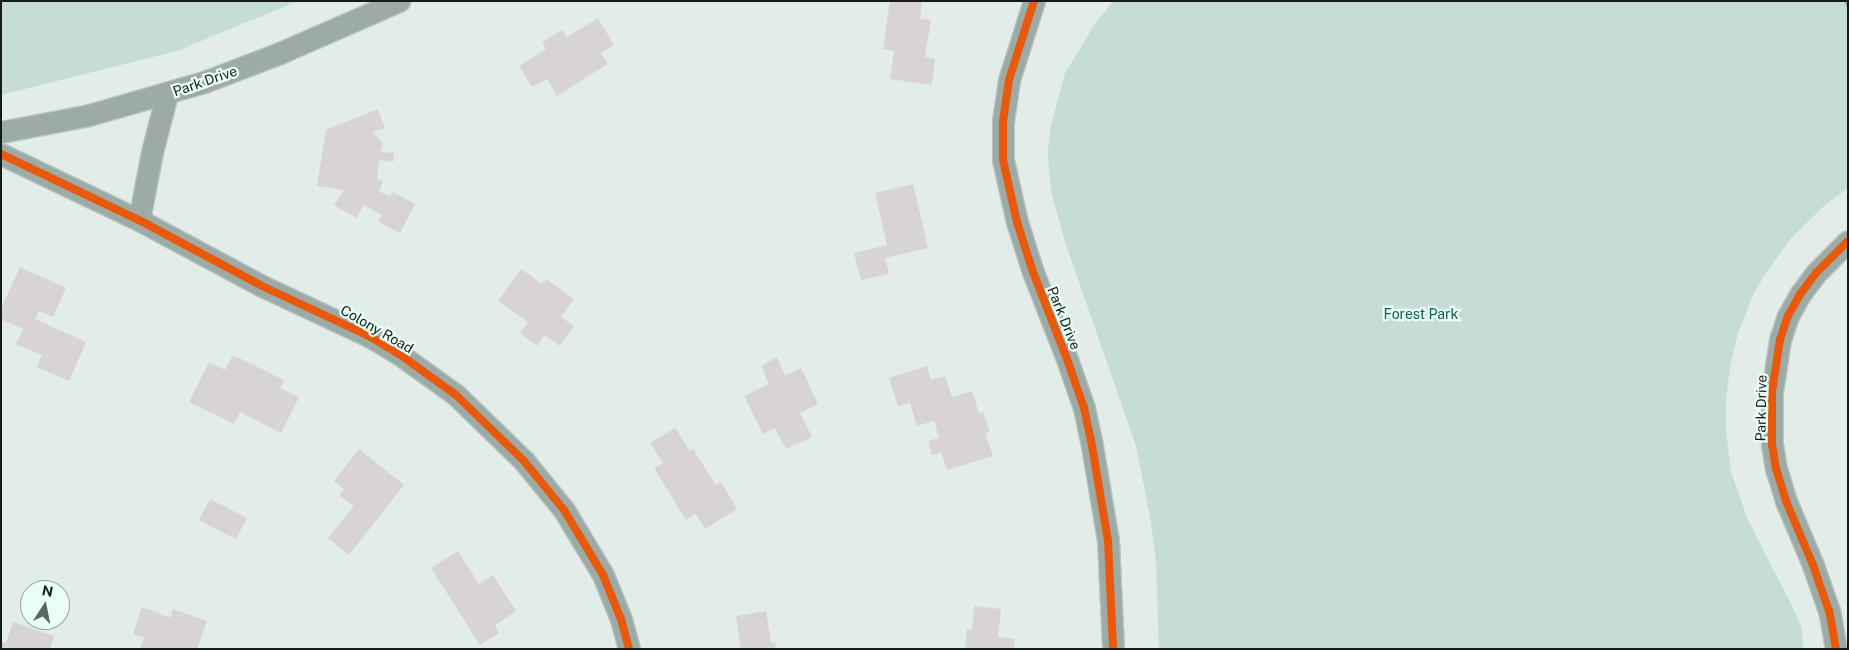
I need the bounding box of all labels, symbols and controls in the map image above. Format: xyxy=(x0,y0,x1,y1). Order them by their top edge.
street label: Park Drive xyxy=(171,62,239,100)
street label: Park Drive xyxy=(1044,284,1084,352)
street label: Colony Road xyxy=(338,301,416,357)
park label: Forest Park xyxy=(1384,306,1458,322)
street label: Park Drive xyxy=(1752,374,1770,442)
north arrow xyxy=(20,580,70,630)
text: N xyxy=(41,582,55,600)

